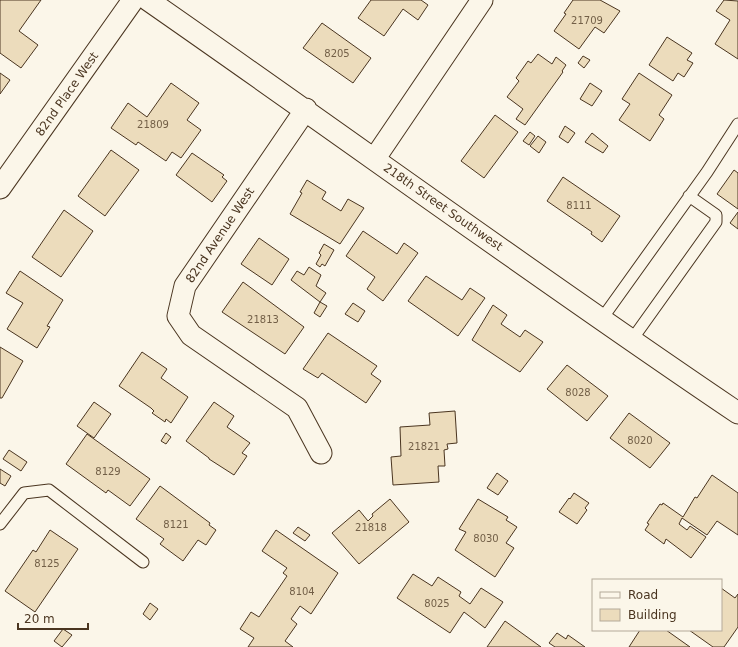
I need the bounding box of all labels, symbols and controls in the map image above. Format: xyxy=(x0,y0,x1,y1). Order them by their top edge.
house number: 21709 xyxy=(571,15,603,26)
house number: 8205 xyxy=(324,48,350,59)
street label: 82nd Place West xyxy=(33,49,101,139)
house number: 21809 xyxy=(137,119,169,130)
street label: 218th Street Southwest xyxy=(381,160,506,254)
street label: 82nd Avenue West xyxy=(183,184,257,285)
house number: 8111 xyxy=(566,200,592,211)
house number: 21813 xyxy=(247,314,279,325)
house number: 8028 xyxy=(565,387,591,398)
house number: 8020 xyxy=(627,435,653,446)
house number: 21821 xyxy=(408,441,440,452)
house number: 8129 xyxy=(95,466,121,477)
house number: 8121 xyxy=(163,519,189,530)
house number: 21818 xyxy=(355,522,387,533)
house number: 8030 xyxy=(473,533,499,544)
house number: 8125 xyxy=(34,558,60,569)
legend xyxy=(592,579,722,631)
house number: 8104 xyxy=(289,586,315,597)
text: Road xyxy=(628,588,658,602)
house number: 8025 xyxy=(424,598,450,609)
scale bar xyxy=(18,605,88,631)
text: Building xyxy=(628,608,677,622)
text: 20 m xyxy=(24,612,55,626)

